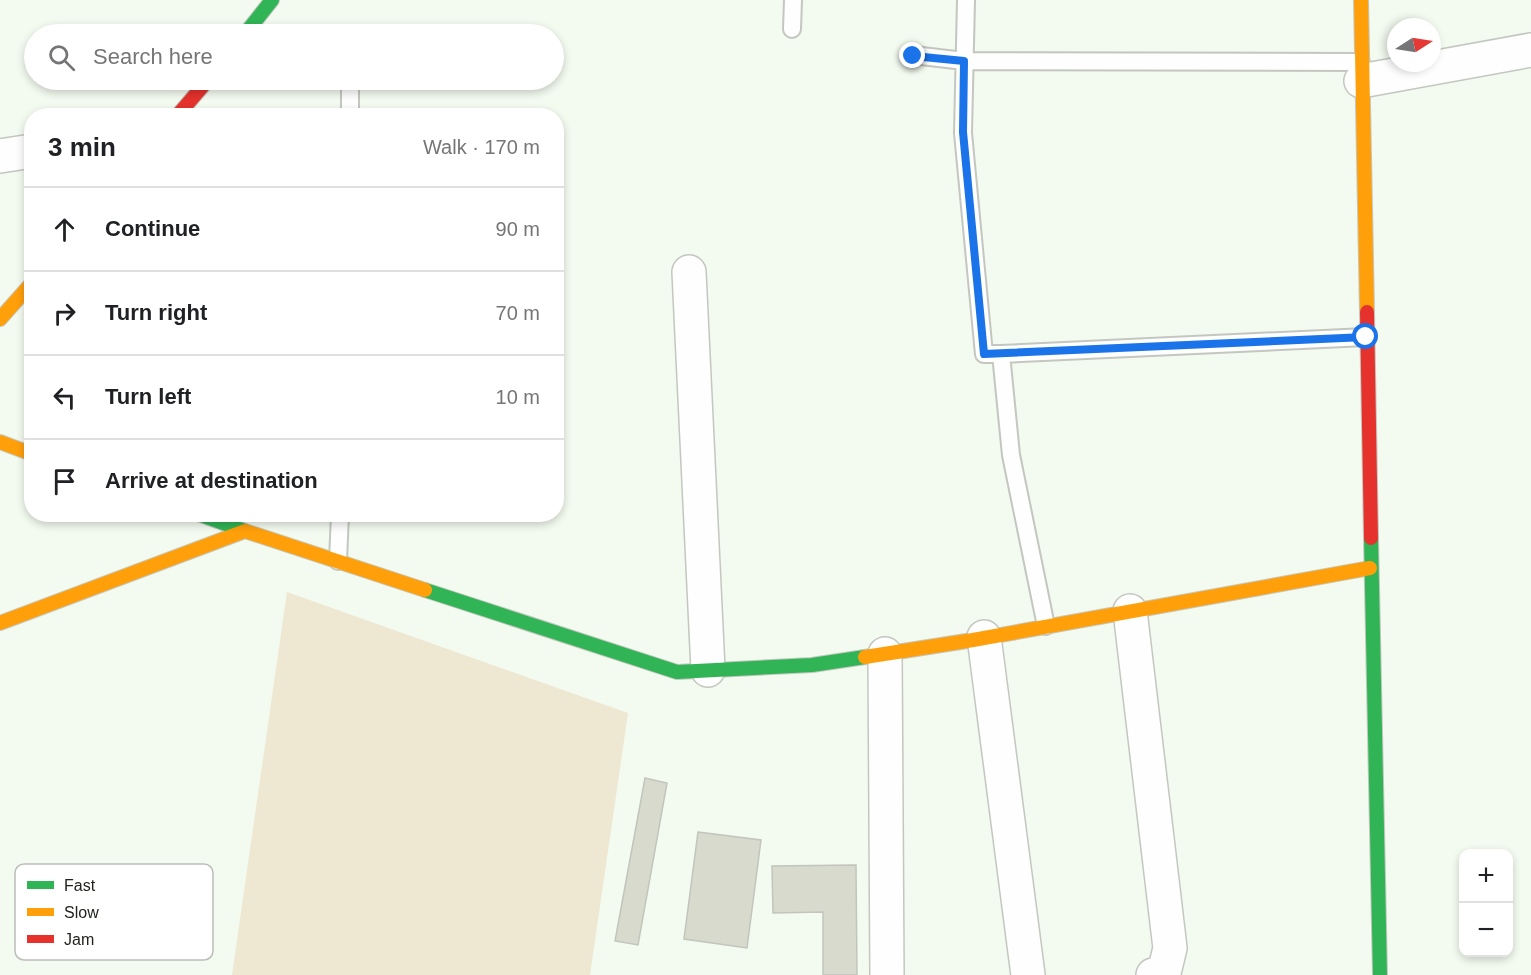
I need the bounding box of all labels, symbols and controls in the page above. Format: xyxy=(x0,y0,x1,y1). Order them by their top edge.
north arrow xyxy=(1387,18,1441,72)
search box xyxy=(24,24,564,90)
icon: search xyxy=(45,41,78,74)
route end xyxy=(899,42,925,68)
text: Search here xyxy=(93,44,213,69)
text: 3 min xyxy=(48,132,116,162)
text: Walk · 170 m xyxy=(423,136,540,158)
icon: ahead xyxy=(48,213,81,246)
text: Continue xyxy=(105,216,200,241)
text: 90 m xyxy=(496,218,540,240)
icon: right xyxy=(48,297,81,330)
text: Turn right xyxy=(105,300,207,325)
text: 70 m xyxy=(496,302,540,324)
route start xyxy=(1352,323,1378,349)
icon: left xyxy=(48,381,81,414)
text: Turn left xyxy=(105,384,191,409)
text: 10 m xyxy=(496,386,540,408)
icon: arrive xyxy=(48,465,81,498)
text: Arrive at destination xyxy=(105,468,318,493)
map controls xyxy=(1459,849,1513,957)
button: + xyxy=(1459,849,1513,903)
legend xyxy=(15,864,213,960)
text: Fast xyxy=(64,877,96,894)
button: − xyxy=(1459,903,1513,957)
text: Slow xyxy=(64,904,99,921)
text: Jam xyxy=(64,931,94,948)

